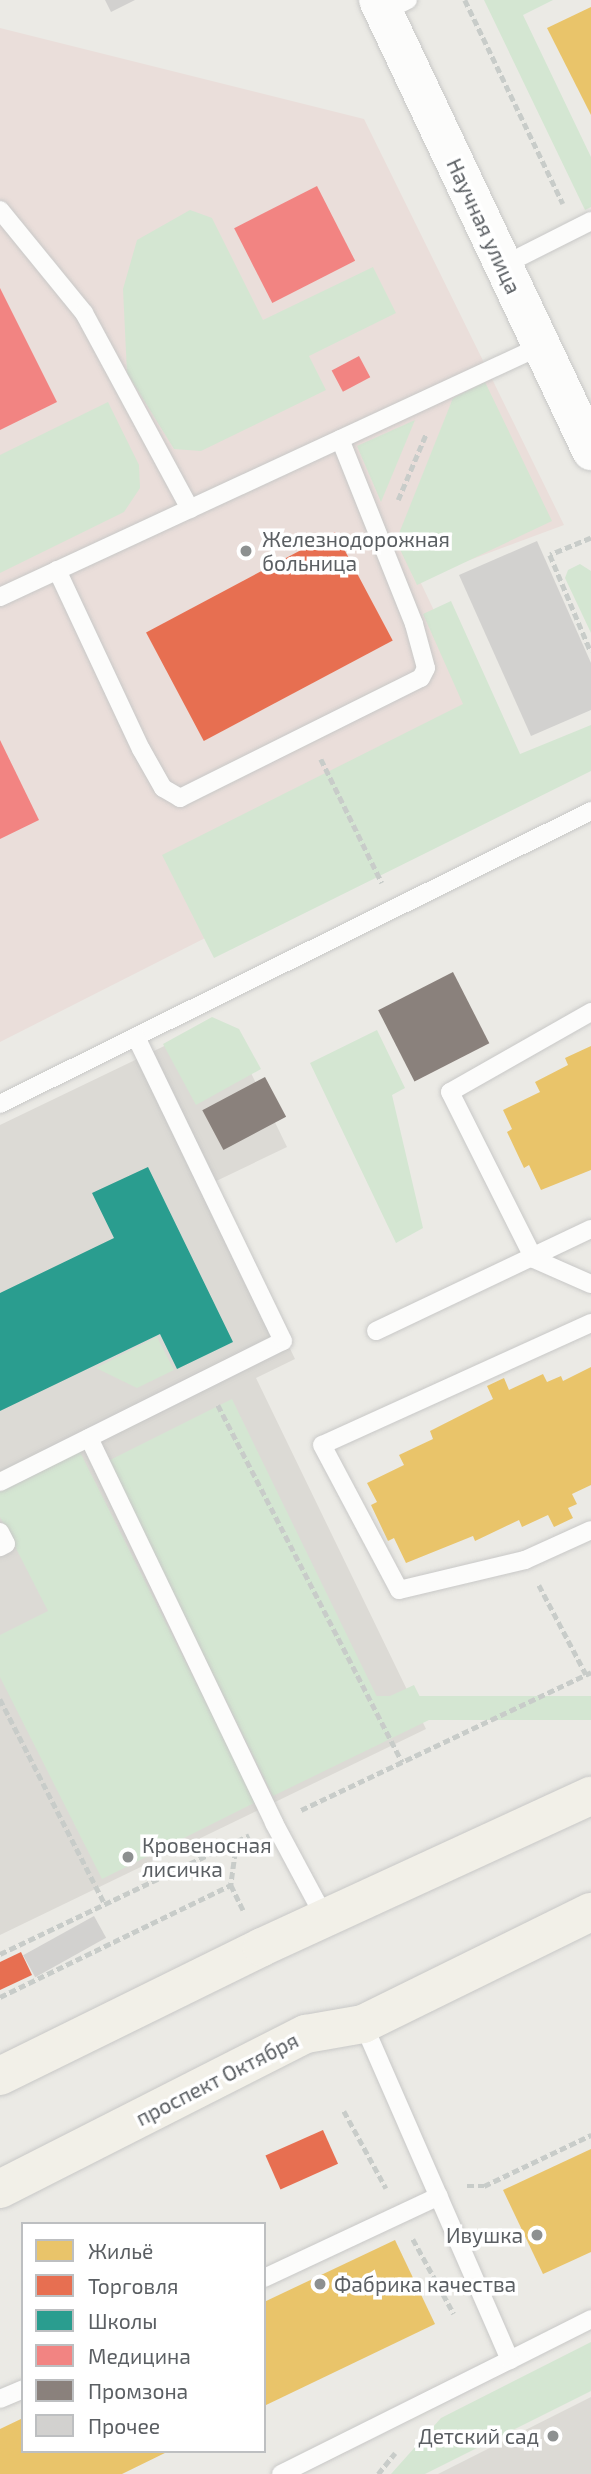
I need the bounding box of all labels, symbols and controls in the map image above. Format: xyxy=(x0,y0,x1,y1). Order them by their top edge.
street label: Научная улица xyxy=(442,154,526,298)
place label: Железнодорожная больница xyxy=(262,526,450,576)
marker: Железнодорожная больница xyxy=(236,541,256,561)
place label: Кровеносная лисичка xyxy=(142,1832,272,1882)
marker: Кровеносная лисичка xyxy=(120,1849,136,1865)
street label: проспект Октября xyxy=(132,2027,302,2131)
legend xyxy=(21,2222,266,2453)
place label: Ивушка xyxy=(446,2222,523,2248)
marker: Ивушка xyxy=(529,2227,545,2243)
text: Жильё xyxy=(88,2238,153,2263)
place label: Фабрика качества xyxy=(334,2271,516,2297)
text: Торговля xyxy=(88,2273,178,2298)
marker: Фабрика качества xyxy=(312,2276,328,2292)
text: Школы xyxy=(88,2308,157,2333)
text: Медицина xyxy=(88,2343,191,2368)
text: Промзона xyxy=(88,2378,188,2403)
text: Прочее xyxy=(88,2413,160,2438)
place label: Детский сад xyxy=(418,2423,539,2449)
marker: Детский сад xyxy=(545,2428,561,2444)

